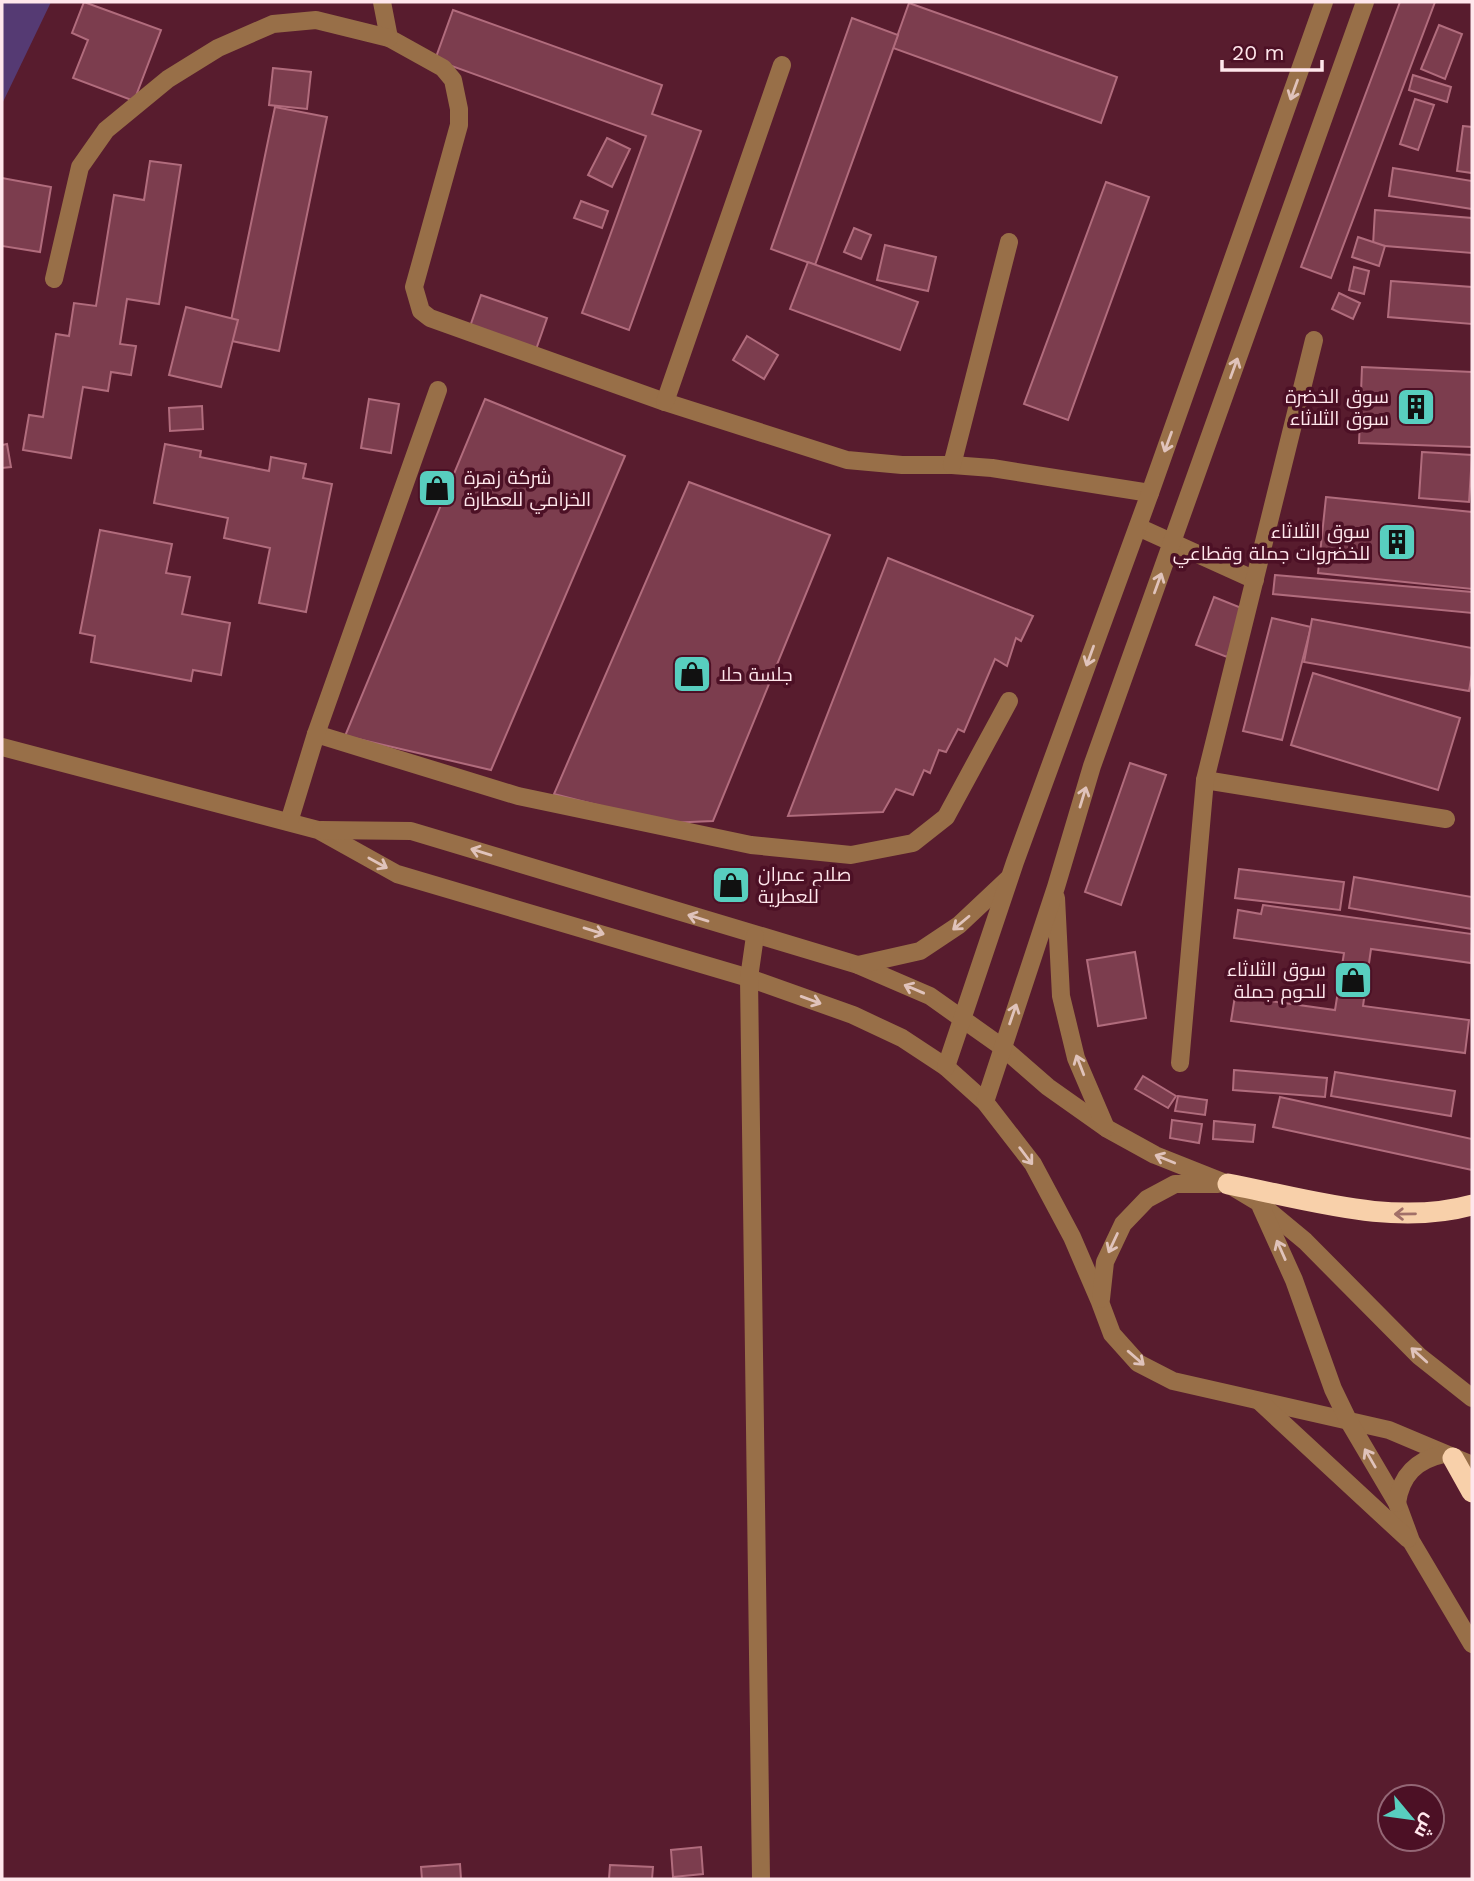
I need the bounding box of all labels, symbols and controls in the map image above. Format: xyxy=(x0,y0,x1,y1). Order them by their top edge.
scale bar xyxy=(1222,28,1322,72)
text: 20 m xyxy=(1232,40,1284,65)
one-way arrow xyxy=(1287,78,1299,100)
one-way arrow xyxy=(1229,358,1242,380)
place label: سوق الخضرة سوق الثلاثاء xyxy=(1285,385,1389,431)
building icon: سوق الخضرة سوق الثلاثاء xyxy=(1395,386,1437,428)
one-way arrow xyxy=(1161,431,1174,453)
place label: شركة زهرة الخزامي للعطارة xyxy=(464,466,591,514)
shop icon: شركة زهرة الخزامي للعطارة xyxy=(416,467,458,509)
place label: سوق الثلاثاء للخضروات جملة وقطاعي xyxy=(1173,520,1370,568)
building icon: سوق الثلاثاء للخضروات جملة وقطاعي xyxy=(1376,521,1418,563)
one-way arrow xyxy=(1153,572,1165,594)
one-way arrow xyxy=(1083,644,1096,666)
shop icon: جلسة حلا xyxy=(671,653,713,695)
place label: جلسة حلا xyxy=(719,663,792,686)
one-way arrow xyxy=(1077,787,1090,809)
one-way arrow xyxy=(470,845,492,858)
one-way arrow xyxy=(367,857,388,870)
place label: صلاح عمران للعطرية xyxy=(758,863,851,908)
shop icon: صلاح عمران للعطرية xyxy=(710,864,752,906)
one-way arrow xyxy=(688,911,710,924)
one-way arrow xyxy=(952,915,970,930)
one-way arrow xyxy=(583,926,605,939)
place label: سوق الثلاثاء للحوم جملة xyxy=(1227,958,1326,1005)
shop icon: سوق الثلاثاء للحوم جملة xyxy=(1332,959,1374,1001)
one-way arrow xyxy=(904,982,925,995)
one-way arrow xyxy=(800,995,822,1007)
one-way arrow xyxy=(1008,1003,1020,1025)
one-way arrow xyxy=(1072,1055,1085,1077)
one-way arrow xyxy=(1019,1146,1034,1165)
one-way arrow xyxy=(1155,1152,1176,1165)
one-way arrow xyxy=(1394,1207,1417,1220)
one-way arrow xyxy=(1106,1232,1119,1253)
one-way arrow xyxy=(1274,1240,1287,1261)
one-way arrow xyxy=(1411,1347,1429,1363)
one-way arrow xyxy=(1127,1350,1145,1366)
one-way arrow xyxy=(1363,1449,1377,1469)
north arrow xyxy=(1376,1783,1446,1853)
text: ش xyxy=(1409,1810,1441,1842)

